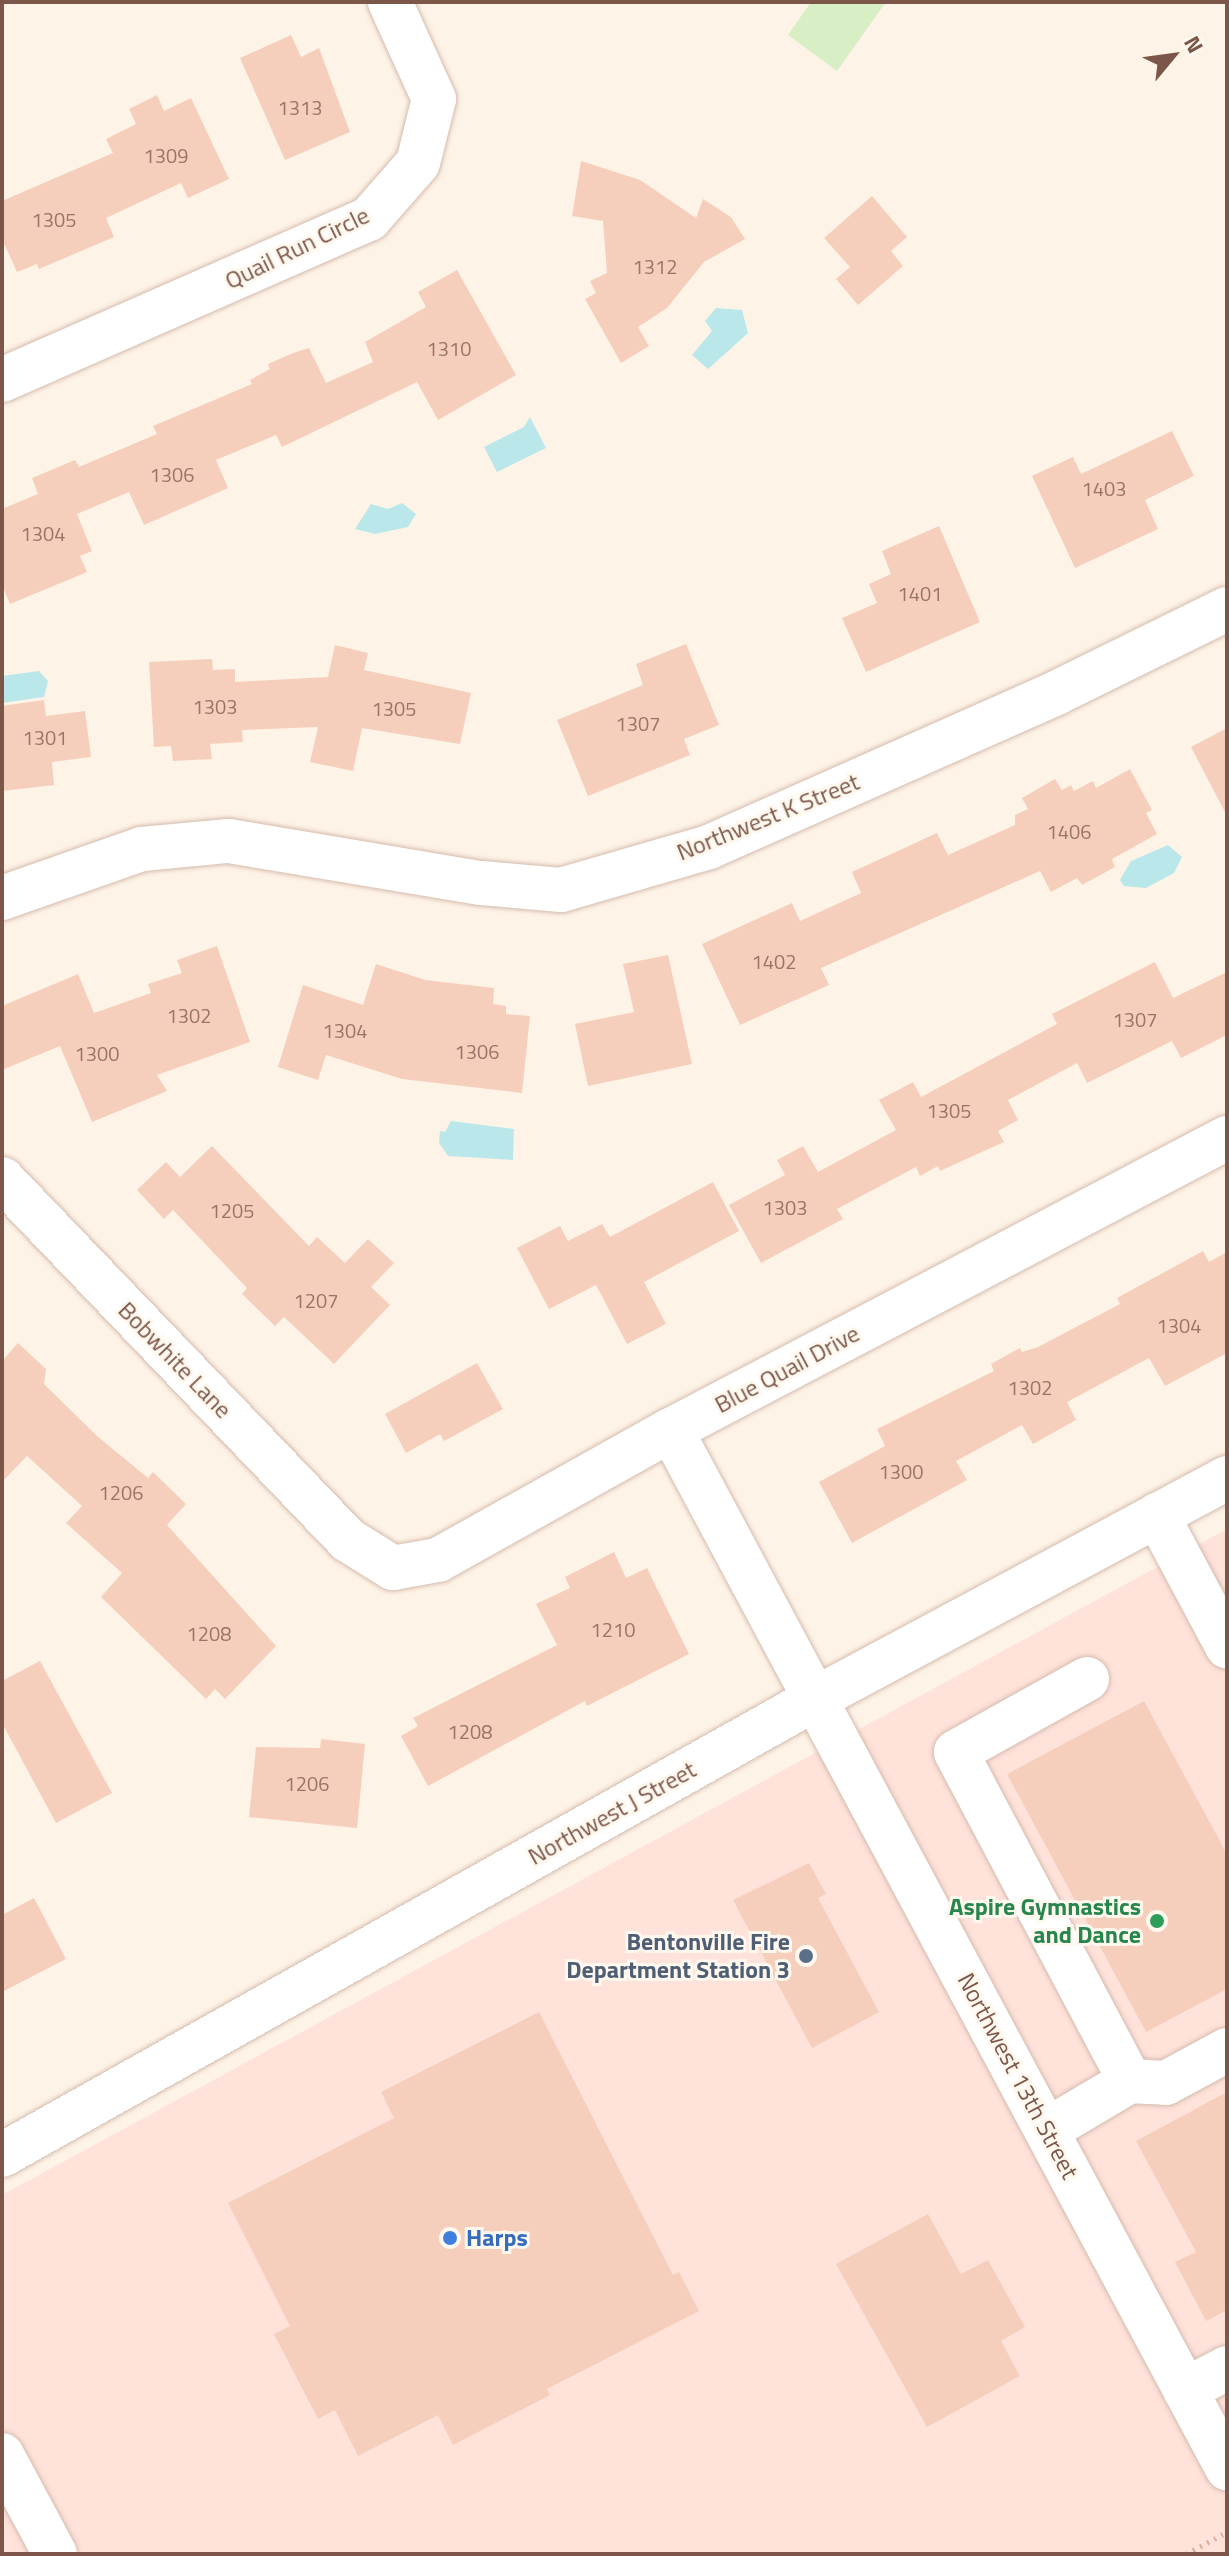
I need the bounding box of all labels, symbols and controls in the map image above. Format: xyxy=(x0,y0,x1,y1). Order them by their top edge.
north arrow xyxy=(1133,16,1213,96)
text: N xyxy=(1175,29,1213,59)
house number: 1313 xyxy=(278,95,322,119)
house number: 1309 xyxy=(144,143,188,167)
street label: Quail Run Circle xyxy=(220,201,374,295)
house number: 1305 xyxy=(32,207,76,231)
house number: 1312 xyxy=(633,254,677,278)
house number: 1310 xyxy=(427,336,471,360)
house number: 1306 xyxy=(150,462,194,486)
house number: 1403 xyxy=(1082,476,1126,500)
house number: 1304 xyxy=(21,521,65,545)
house number: 1401 xyxy=(898,581,942,605)
house number: 1303 xyxy=(193,694,237,718)
house number: 1305 xyxy=(372,696,416,720)
house number: 1307 xyxy=(616,711,660,735)
house number: 1301 xyxy=(23,725,67,749)
street label: Northwest K Street xyxy=(673,767,863,867)
house number: 1406 xyxy=(1047,819,1091,843)
house number: 1402 xyxy=(752,949,796,973)
house number: 1302 xyxy=(167,1003,211,1027)
house number: 1307 xyxy=(1113,1007,1157,1031)
house number: 1304 xyxy=(323,1018,367,1042)
house number: 1306 xyxy=(455,1039,499,1063)
house number: 1300 xyxy=(75,1041,119,1065)
house number: 1305 xyxy=(927,1098,971,1122)
house number: 1303 xyxy=(763,1195,807,1219)
house number: 1205 xyxy=(210,1198,254,1222)
house number: 1207 xyxy=(294,1288,338,1312)
street label: Bobwhite Lane xyxy=(112,1296,238,1424)
house number: 1304 xyxy=(1157,1313,1201,1337)
street label: Blue Quail Drive xyxy=(710,1319,864,1419)
house number: 1302 xyxy=(1008,1375,1052,1399)
house number: 1300 xyxy=(879,1459,923,1483)
house number: 1206 xyxy=(99,1480,143,1504)
house number: 1210 xyxy=(591,1617,635,1641)
house number: 1208 xyxy=(187,1621,231,1645)
house number: 1208 xyxy=(448,1719,492,1743)
street label: Northwest J Street xyxy=(523,1755,701,1871)
house number: 1206 xyxy=(285,1771,329,1795)
place label: Aspire Gymnastics and Dance xyxy=(949,1893,1141,1949)
marker: Aspire Gymnastics and Dance xyxy=(1148,1912,1166,1930)
place label: Bentonville Fire Department Station 3 xyxy=(566,1928,790,1984)
marker: Bentonville Fire Department Station 3 xyxy=(797,1947,815,1965)
street label: Northwest 13th Street xyxy=(952,1968,1084,2184)
place label: Harps xyxy=(466,2224,528,2252)
marker: Harps xyxy=(441,2229,459,2247)

